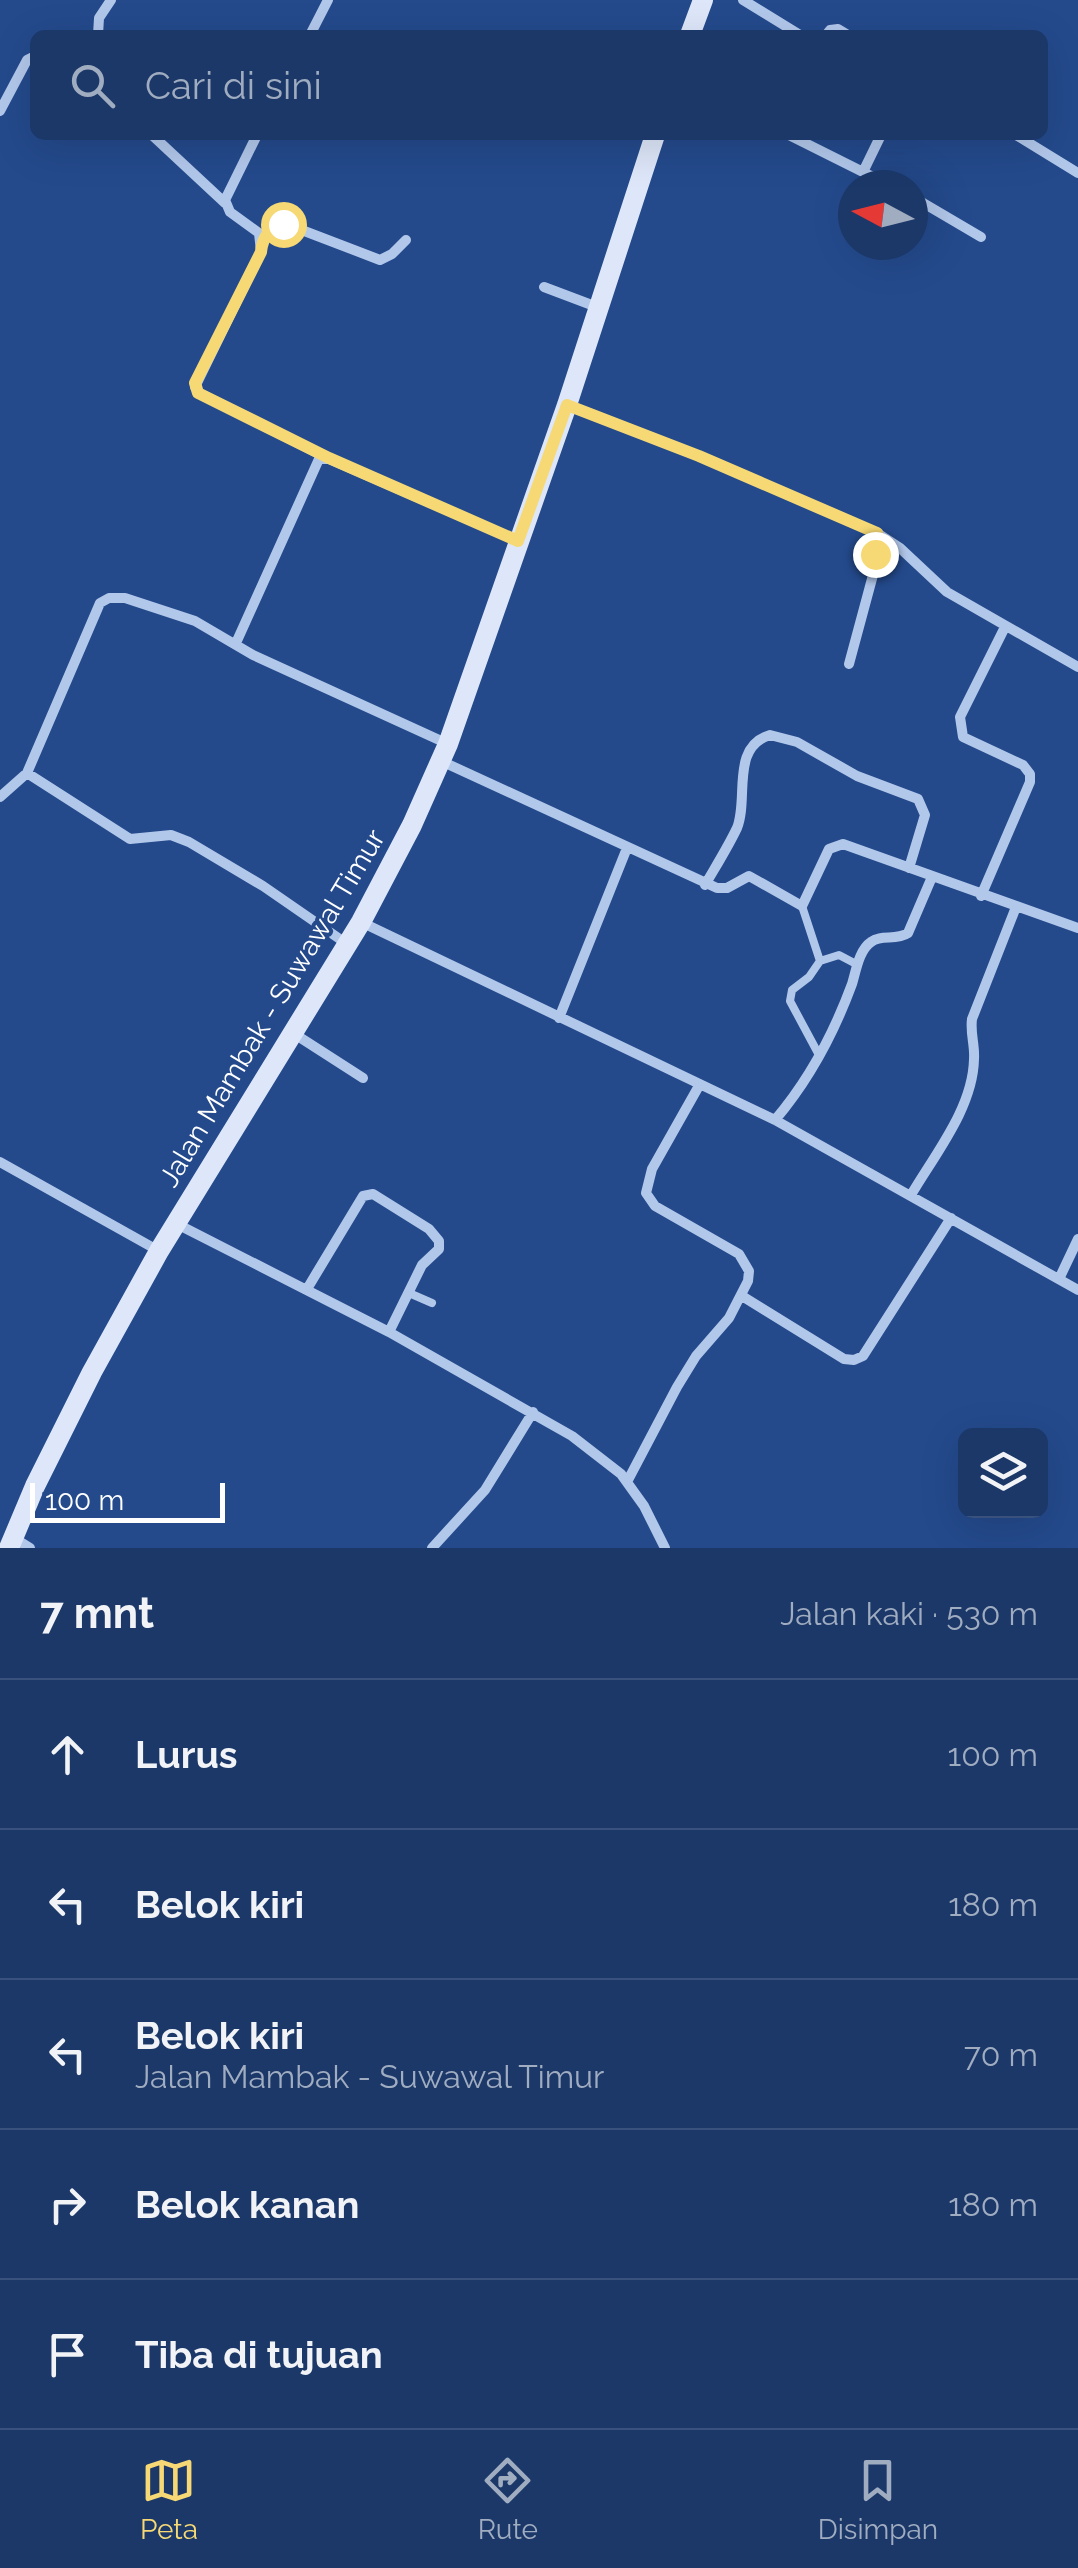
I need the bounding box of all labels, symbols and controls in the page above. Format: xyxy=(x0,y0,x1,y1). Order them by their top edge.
search box xyxy=(30,30,1048,140)
icon: search xyxy=(65,58,120,113)
text: Cari di sini xyxy=(145,63,322,108)
north arrow xyxy=(838,170,928,260)
route start xyxy=(261,202,307,248)
route end xyxy=(853,532,899,578)
street label: Jalan Mambak - Suwawal Timur xyxy=(152,823,392,1193)
map controls xyxy=(958,1428,1048,1518)
button: layers xyxy=(958,1428,1048,1518)
scale bar xyxy=(30,1478,225,1522)
text: 100 m xyxy=(45,1484,124,1517)
text: 7 mnt xyxy=(40,1589,154,1638)
text: Jalan kaki · 530 m xyxy=(780,1595,1038,1632)
icon: ahead xyxy=(40,1727,95,1782)
text: Lurus xyxy=(135,1732,238,1777)
text: 100 m xyxy=(948,1736,1038,1773)
icon: left xyxy=(40,1877,95,1932)
text: Belok kiri xyxy=(135,1882,304,1927)
text: 180 m xyxy=(948,1886,1038,1923)
text: Belok kiri xyxy=(135,2013,304,2058)
icon: left xyxy=(40,2027,95,2082)
text: 70 m xyxy=(964,2036,1038,2073)
text: Jalan Mambak - Suwawal Timur xyxy=(135,2058,604,2095)
icon: right xyxy=(40,2177,95,2232)
text: Belok kanan xyxy=(135,2182,360,2227)
text: 180 m xyxy=(948,2186,1038,2223)
icon: arrive xyxy=(40,2327,95,2382)
text: Tiba di tujuan xyxy=(135,2332,383,2377)
tab: Peta xyxy=(140,2453,198,2546)
tab: Rute xyxy=(478,2453,538,2546)
tab: Disimpan xyxy=(818,2453,938,2546)

